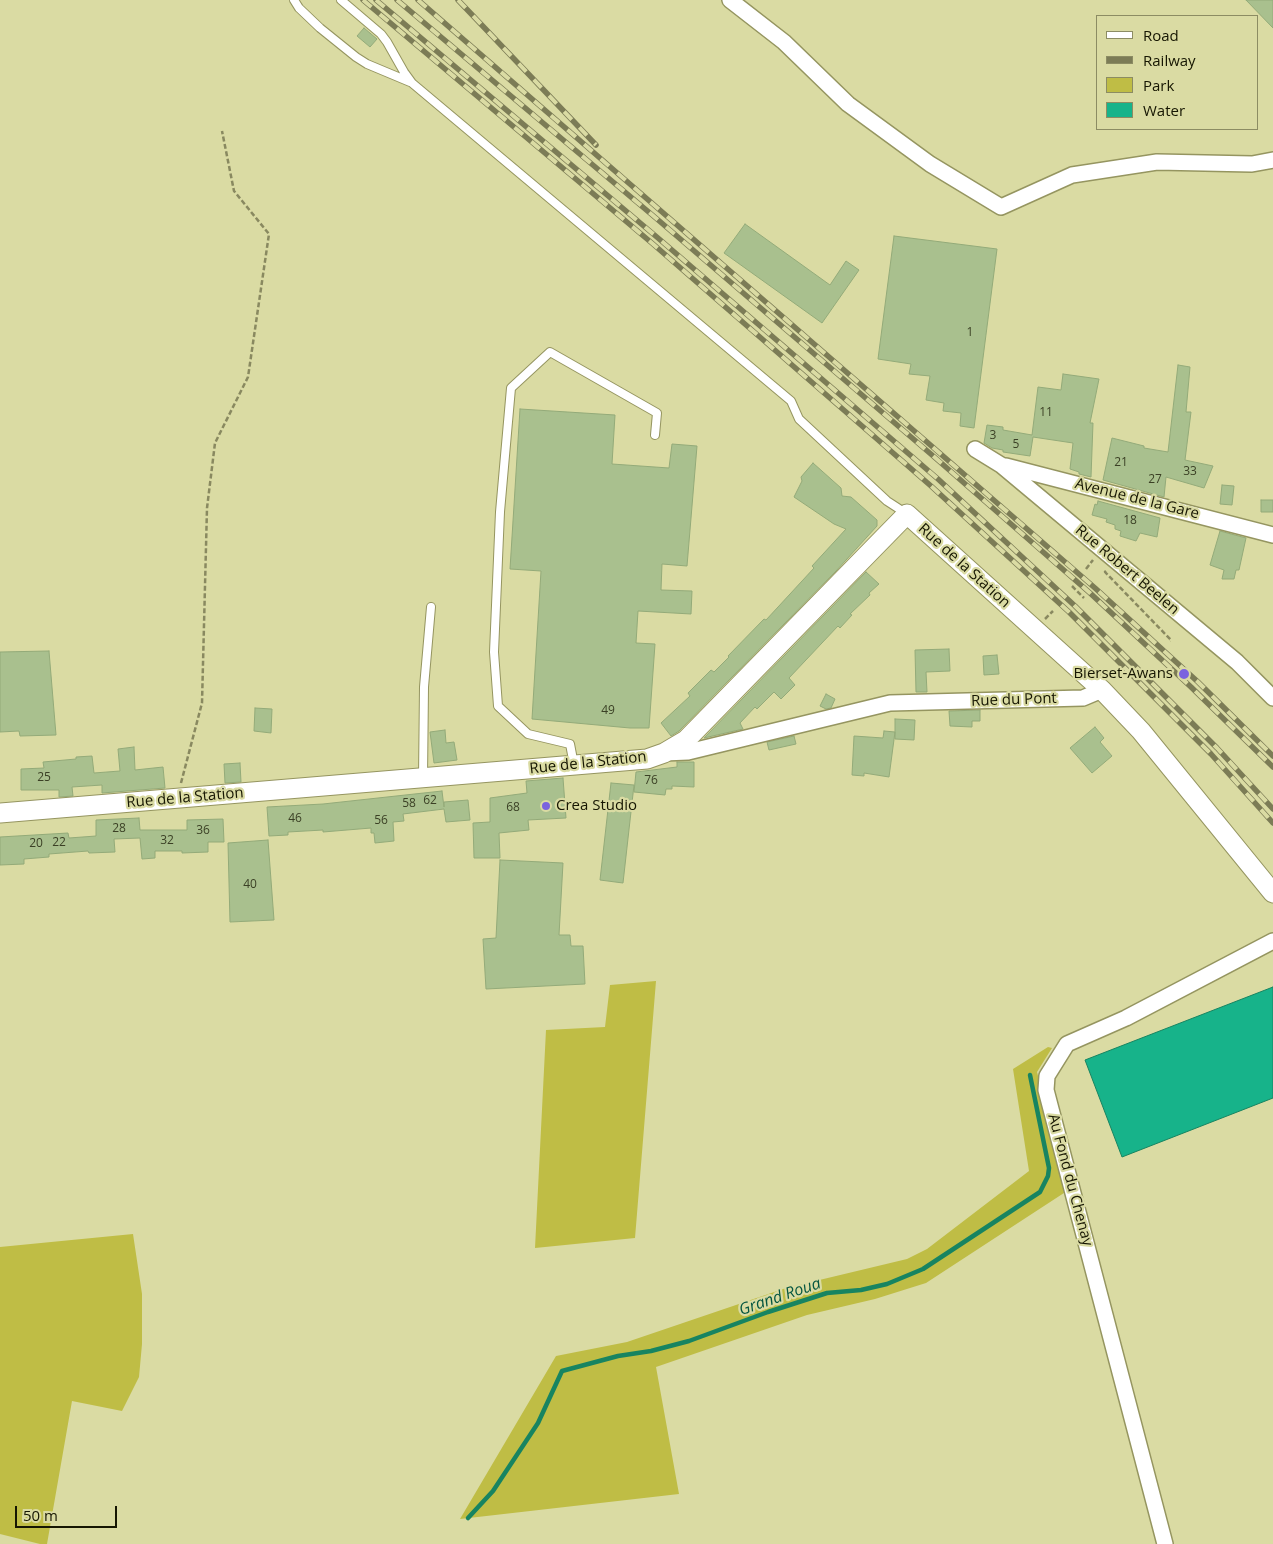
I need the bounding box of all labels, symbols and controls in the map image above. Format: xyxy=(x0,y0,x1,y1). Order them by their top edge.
legend xyxy=(1096,15,1258,130)
text: Road xyxy=(1143,25,1179,45)
text: Railway xyxy=(1143,50,1196,70)
text: Park xyxy=(1143,75,1174,95)
text: Water xyxy=(1143,100,1185,120)
house number: 1 xyxy=(967,326,973,340)
house number: 11 xyxy=(1039,406,1053,420)
house number: 3 xyxy=(990,429,996,443)
house number: 5 xyxy=(1013,438,1019,452)
house number: 21 xyxy=(1114,456,1128,470)
house number: 33 xyxy=(1183,465,1197,479)
house number: 27 xyxy=(1148,473,1162,487)
street label: Avenue de la Gare xyxy=(1073,475,1201,523)
house number: 18 xyxy=(1123,514,1137,528)
street label: Rue de la Station xyxy=(914,520,1014,612)
street label: Rue Robert Beelen xyxy=(1071,521,1183,619)
place label: Bierset-Awans xyxy=(1073,665,1173,683)
marker: Bierset-Awans xyxy=(1177,667,1191,681)
street label: Rue du Pont xyxy=(971,690,1057,710)
house number: 49 xyxy=(601,704,615,718)
street label: Rue de la Station xyxy=(529,748,647,778)
house number: 25 xyxy=(37,771,51,785)
house number: 76 xyxy=(644,774,658,788)
street label: Rue de la Station xyxy=(126,784,244,812)
house number: 62 xyxy=(423,794,437,808)
house number: 58 xyxy=(402,797,416,811)
place label: Crea Studio xyxy=(556,797,637,815)
marker: Crea Studio xyxy=(540,800,552,812)
house number: 68 xyxy=(506,801,520,815)
house number: 46 xyxy=(288,812,302,826)
house number: 56 xyxy=(374,814,388,828)
house number: 28 xyxy=(112,822,126,836)
house number: 36 xyxy=(196,824,210,838)
house number: 32 xyxy=(160,834,174,848)
house number: 22 xyxy=(52,836,66,850)
house number: 20 xyxy=(29,837,43,851)
house number: 40 xyxy=(243,878,257,892)
street label: Au Fond du Chenay xyxy=(1044,1112,1096,1248)
water label: Grand Roua xyxy=(737,1274,823,1320)
scale bar xyxy=(18,1496,120,1528)
text: 50 m xyxy=(23,1505,58,1525)

